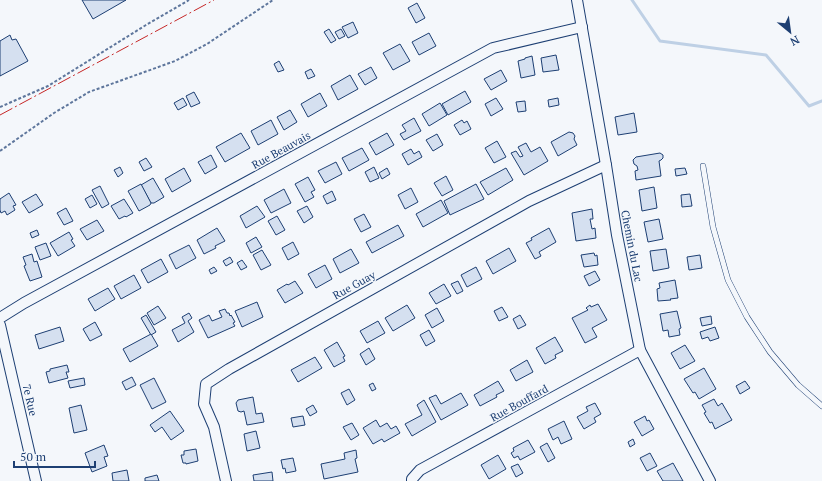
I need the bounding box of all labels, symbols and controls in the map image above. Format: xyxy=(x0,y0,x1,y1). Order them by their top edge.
north arrow xyxy=(770,12,810,52)
text: N xyxy=(787,33,802,49)
street label: Rue Beauvais xyxy=(249,128,313,172)
street label: Chemin du Lac xyxy=(618,209,646,283)
street label: Rue Guay xyxy=(330,267,378,302)
street label: Rue Bouffard xyxy=(488,381,550,425)
street label: 7e Rue xyxy=(20,383,41,418)
scale bar xyxy=(14,443,95,469)
text: 50 m xyxy=(20,449,47,464)

